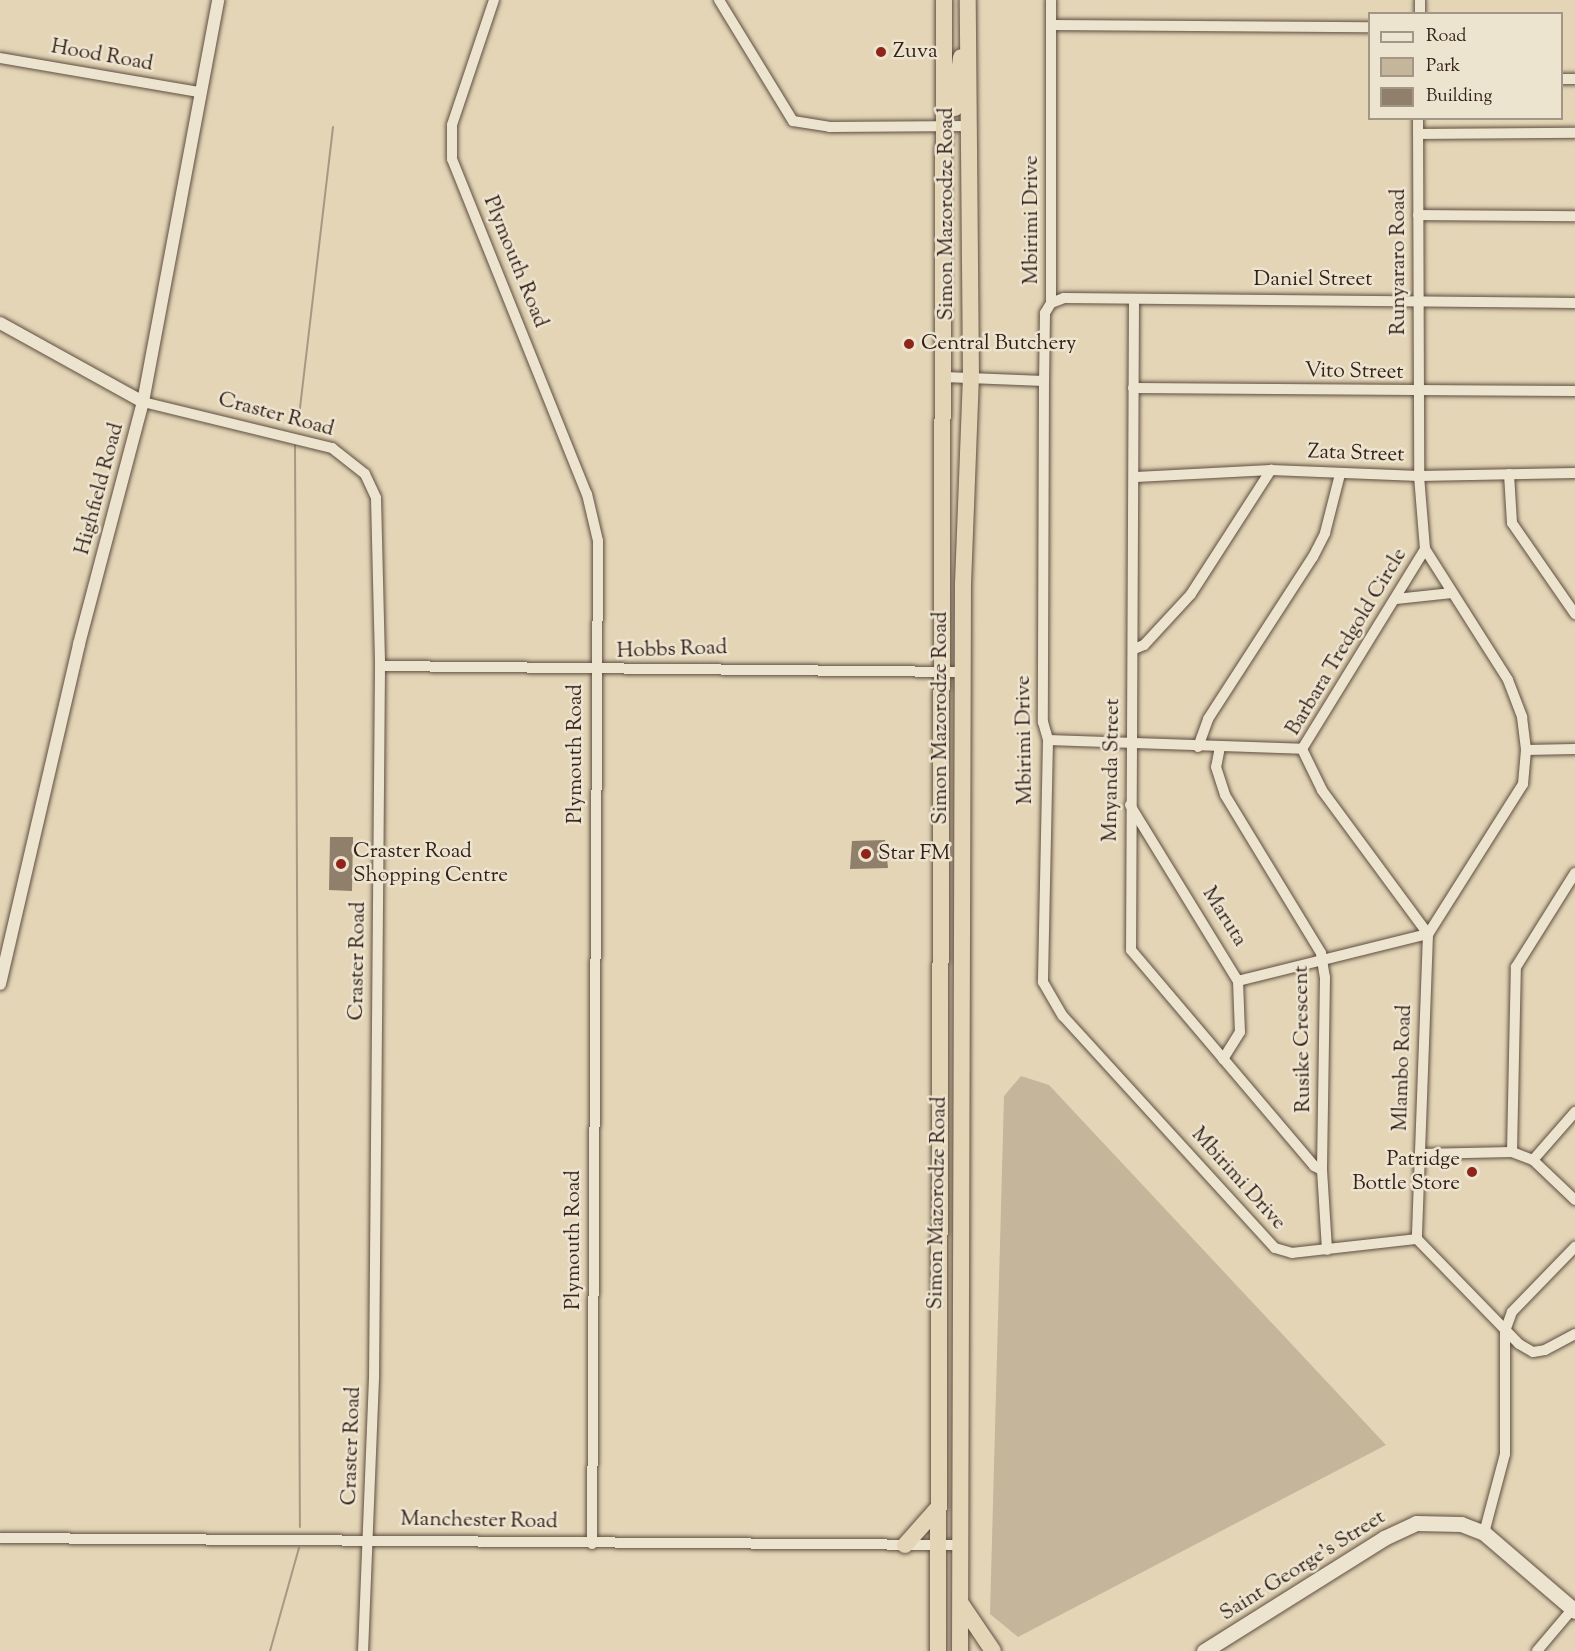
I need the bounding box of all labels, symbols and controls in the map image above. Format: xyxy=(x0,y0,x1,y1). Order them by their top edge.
legend xyxy=(1368,12,1563,120)
text: Road xyxy=(1426,24,1466,50)
street label: Hood Road xyxy=(49,35,155,77)
place label: Zuva xyxy=(893,39,938,65)
marker: Zuva xyxy=(874,45,888,59)
text: Park xyxy=(1426,54,1460,80)
text: Building xyxy=(1426,84,1492,110)
street label: Simon Mazorodze Road xyxy=(934,107,960,321)
street label: Mbirimi Drive xyxy=(1019,155,1045,285)
street label: Runyararo Road xyxy=(1386,189,1412,335)
street label: Plymouth Road xyxy=(477,192,553,332)
street label: Daniel Street xyxy=(1254,267,1372,293)
place label: Central Butchery xyxy=(921,331,1077,357)
marker: Central Butchery xyxy=(902,337,916,351)
street label: Vito Street xyxy=(1304,359,1404,385)
street label: Craster Road xyxy=(215,387,337,443)
street label: Highfield Road xyxy=(70,420,130,558)
street label: Zata Street xyxy=(1307,440,1405,468)
street label: Barbara Tredgold Circle xyxy=(1281,544,1413,740)
street label: Simon Mazorodze Road xyxy=(928,611,954,825)
street label: Hobbs Road xyxy=(616,635,728,665)
street label: Mbirimi Drive xyxy=(1011,675,1039,805)
street label: Plymouth Road xyxy=(563,684,589,824)
street label: Mnyanda Street xyxy=(1098,698,1126,842)
place label: Craster Road Shopping Centre xyxy=(353,839,508,889)
place label: Star FM xyxy=(878,841,950,867)
marker: Star FM xyxy=(859,847,873,861)
marker: Craster Road Shopping Centre xyxy=(334,857,348,871)
street label: Maruta xyxy=(1196,883,1252,951)
street label: Craster Road xyxy=(344,901,372,1021)
street label: Rusike Crescent xyxy=(1289,965,1317,1113)
street label: Mlambo Road xyxy=(1388,1004,1418,1132)
street label: Simon Mazorodze Road xyxy=(924,1096,952,1310)
street label: Mbirimi Drive xyxy=(1185,1123,1291,1235)
place label: Patridge Bottle Store xyxy=(1352,1147,1460,1197)
marker: Patridge Bottle Store xyxy=(1465,1165,1479,1179)
street label: Plymouth Road xyxy=(561,1170,587,1310)
street label: Craster Road xyxy=(337,1386,367,1506)
street label: Saint George's Street xyxy=(1216,1505,1390,1627)
street label: Manchester Road xyxy=(400,1507,558,1535)

